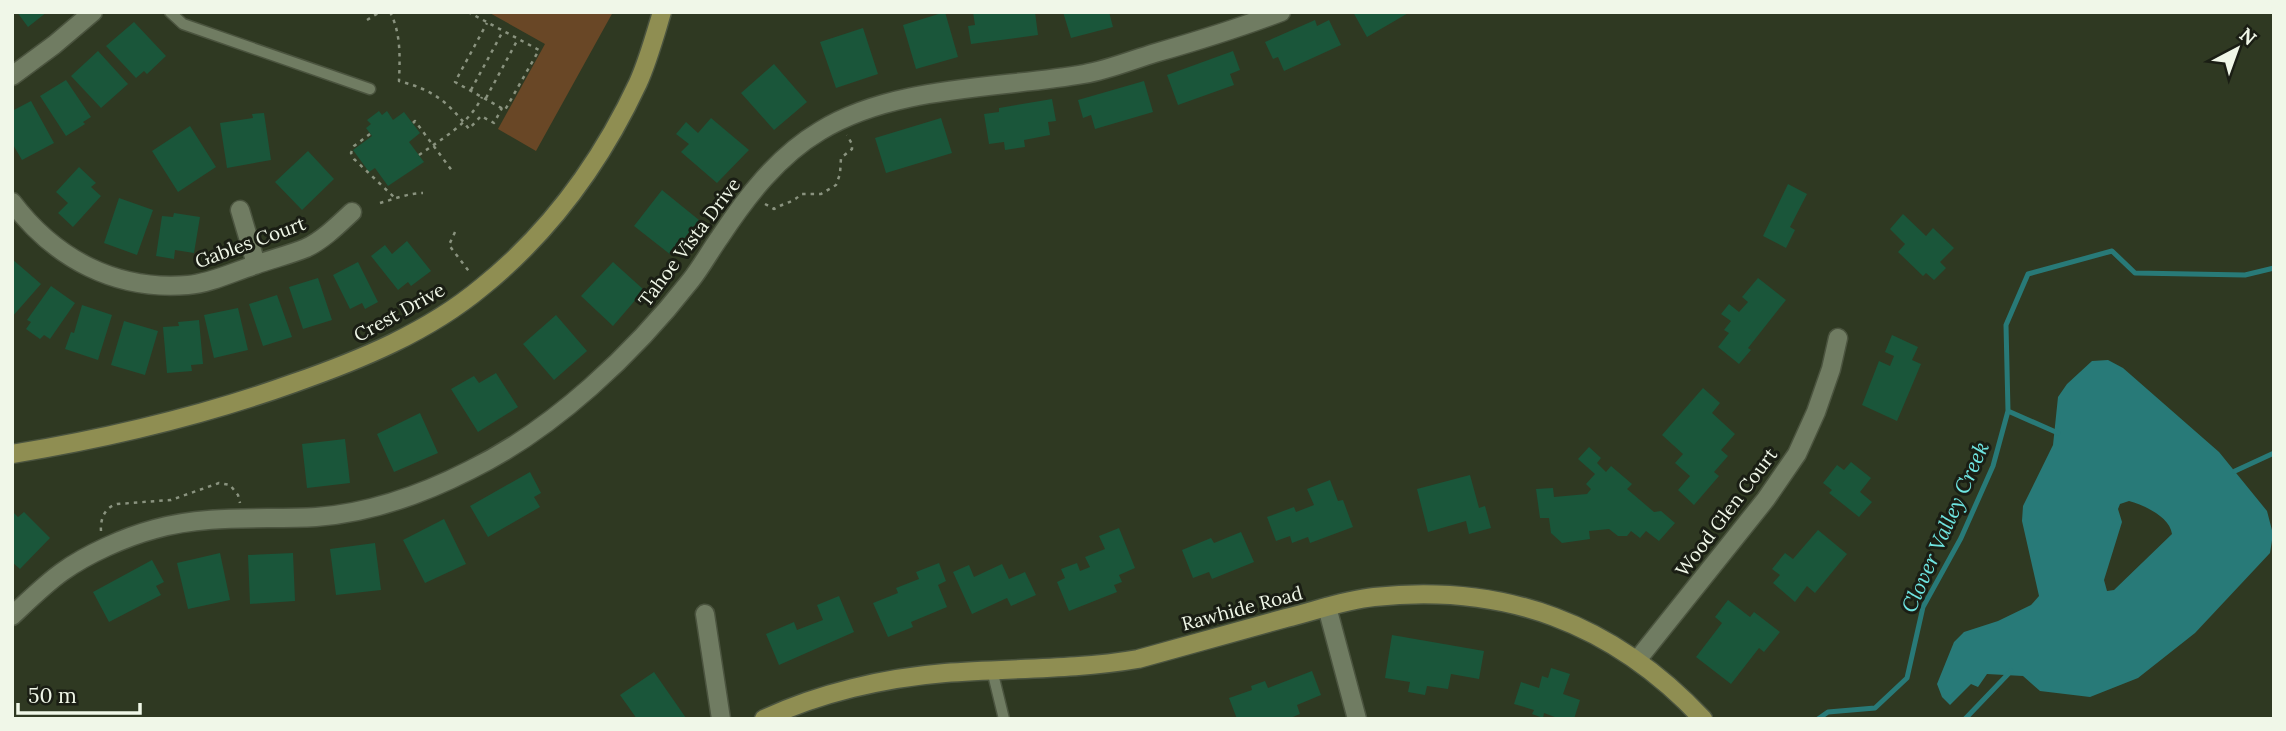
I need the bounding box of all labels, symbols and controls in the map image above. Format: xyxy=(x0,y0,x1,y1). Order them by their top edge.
north arrow xyxy=(2202,14,2272,84)
text: N xyxy=(2235,22,2262,50)
street label: Tahoe Vista Drive xyxy=(633,173,745,311)
street label: Gables Court xyxy=(191,211,309,273)
street label: Crest Drive xyxy=(349,277,449,347)
water label: Clover Valley Creek xyxy=(1895,437,1995,617)
street label: Wood Glen Court xyxy=(1670,443,1783,581)
street label: Rawhide Road xyxy=(1179,580,1305,636)
scale bar xyxy=(18,672,140,716)
text: 50 m xyxy=(28,682,77,709)

